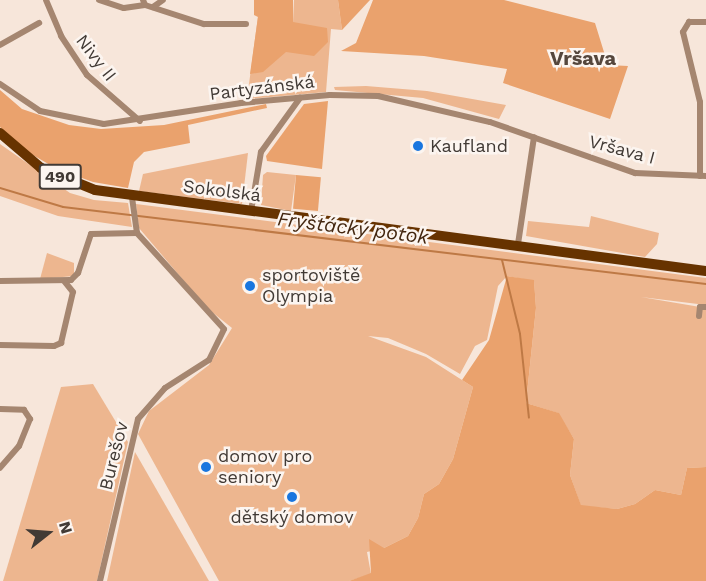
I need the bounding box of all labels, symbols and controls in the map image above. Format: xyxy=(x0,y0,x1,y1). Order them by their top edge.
street label: Nivy II xyxy=(71,30,121,86)
district label: Vršava xyxy=(550,46,616,70)
street label: Partyzánská xyxy=(208,71,316,105)
street label: Vršava I xyxy=(586,131,658,169)
place label: Kaufland xyxy=(430,135,508,157)
marker: Kaufland xyxy=(411,139,425,153)
road number: 490 xyxy=(38,164,82,190)
street label: Sokolská xyxy=(182,176,262,206)
water label: Fryštácký potok xyxy=(276,207,430,249)
place label: sportoviště Olympia xyxy=(262,265,360,308)
marker: sportoviště Olympia xyxy=(243,279,257,293)
street label: Burešov xyxy=(95,419,133,493)
place label: domov pro seniory xyxy=(218,446,313,488)
marker: domov pro seniory xyxy=(199,460,213,474)
marker: dětský domov xyxy=(285,490,299,504)
north arrow xyxy=(18,503,78,563)
place label: dětský domov xyxy=(230,506,354,528)
text: N xyxy=(55,519,77,536)

